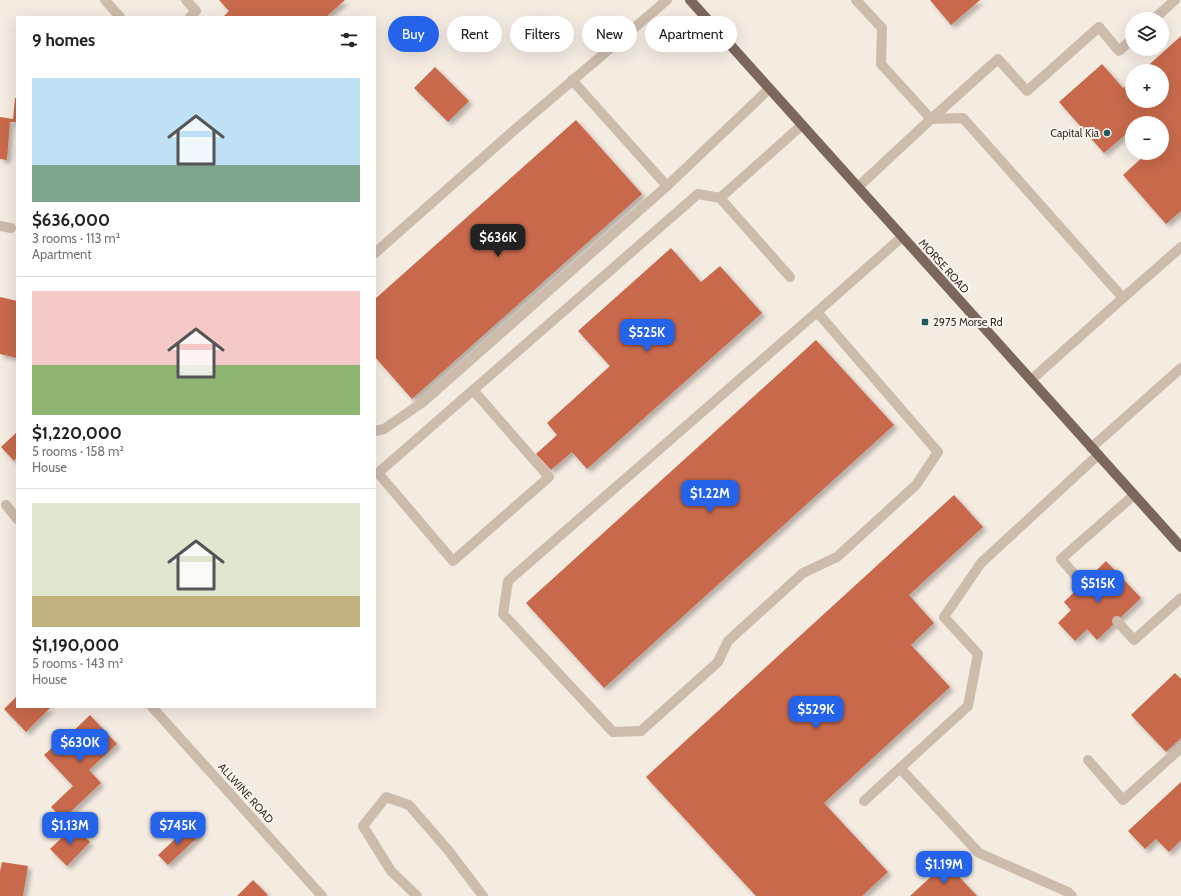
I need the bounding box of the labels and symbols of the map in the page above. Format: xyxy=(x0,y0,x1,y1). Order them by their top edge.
place label: Capital Kia xyxy=(1050,126,1100,140)
marker: Capital Kia xyxy=(1102,128,1112,138)
pin: $636K xyxy=(470,224,526,258)
street label: MORSE ROAD xyxy=(916,236,972,296)
place label: 2975 Morse Rd xyxy=(933,315,1003,329)
marker: 2975 Morse Rd xyxy=(920,317,930,327)
pin: $525K xyxy=(619,319,675,353)
pin: $1.22M xyxy=(677,480,743,514)
pin: $515K xyxy=(1070,570,1126,604)
pin: $529K xyxy=(788,696,844,730)
pin: $630K xyxy=(52,729,108,763)
street label: ALLWINE ROAD xyxy=(215,760,277,826)
pin: $1.13M xyxy=(37,812,103,846)
pin: $745K xyxy=(150,812,206,846)
pin: $1.19M xyxy=(911,851,977,885)

